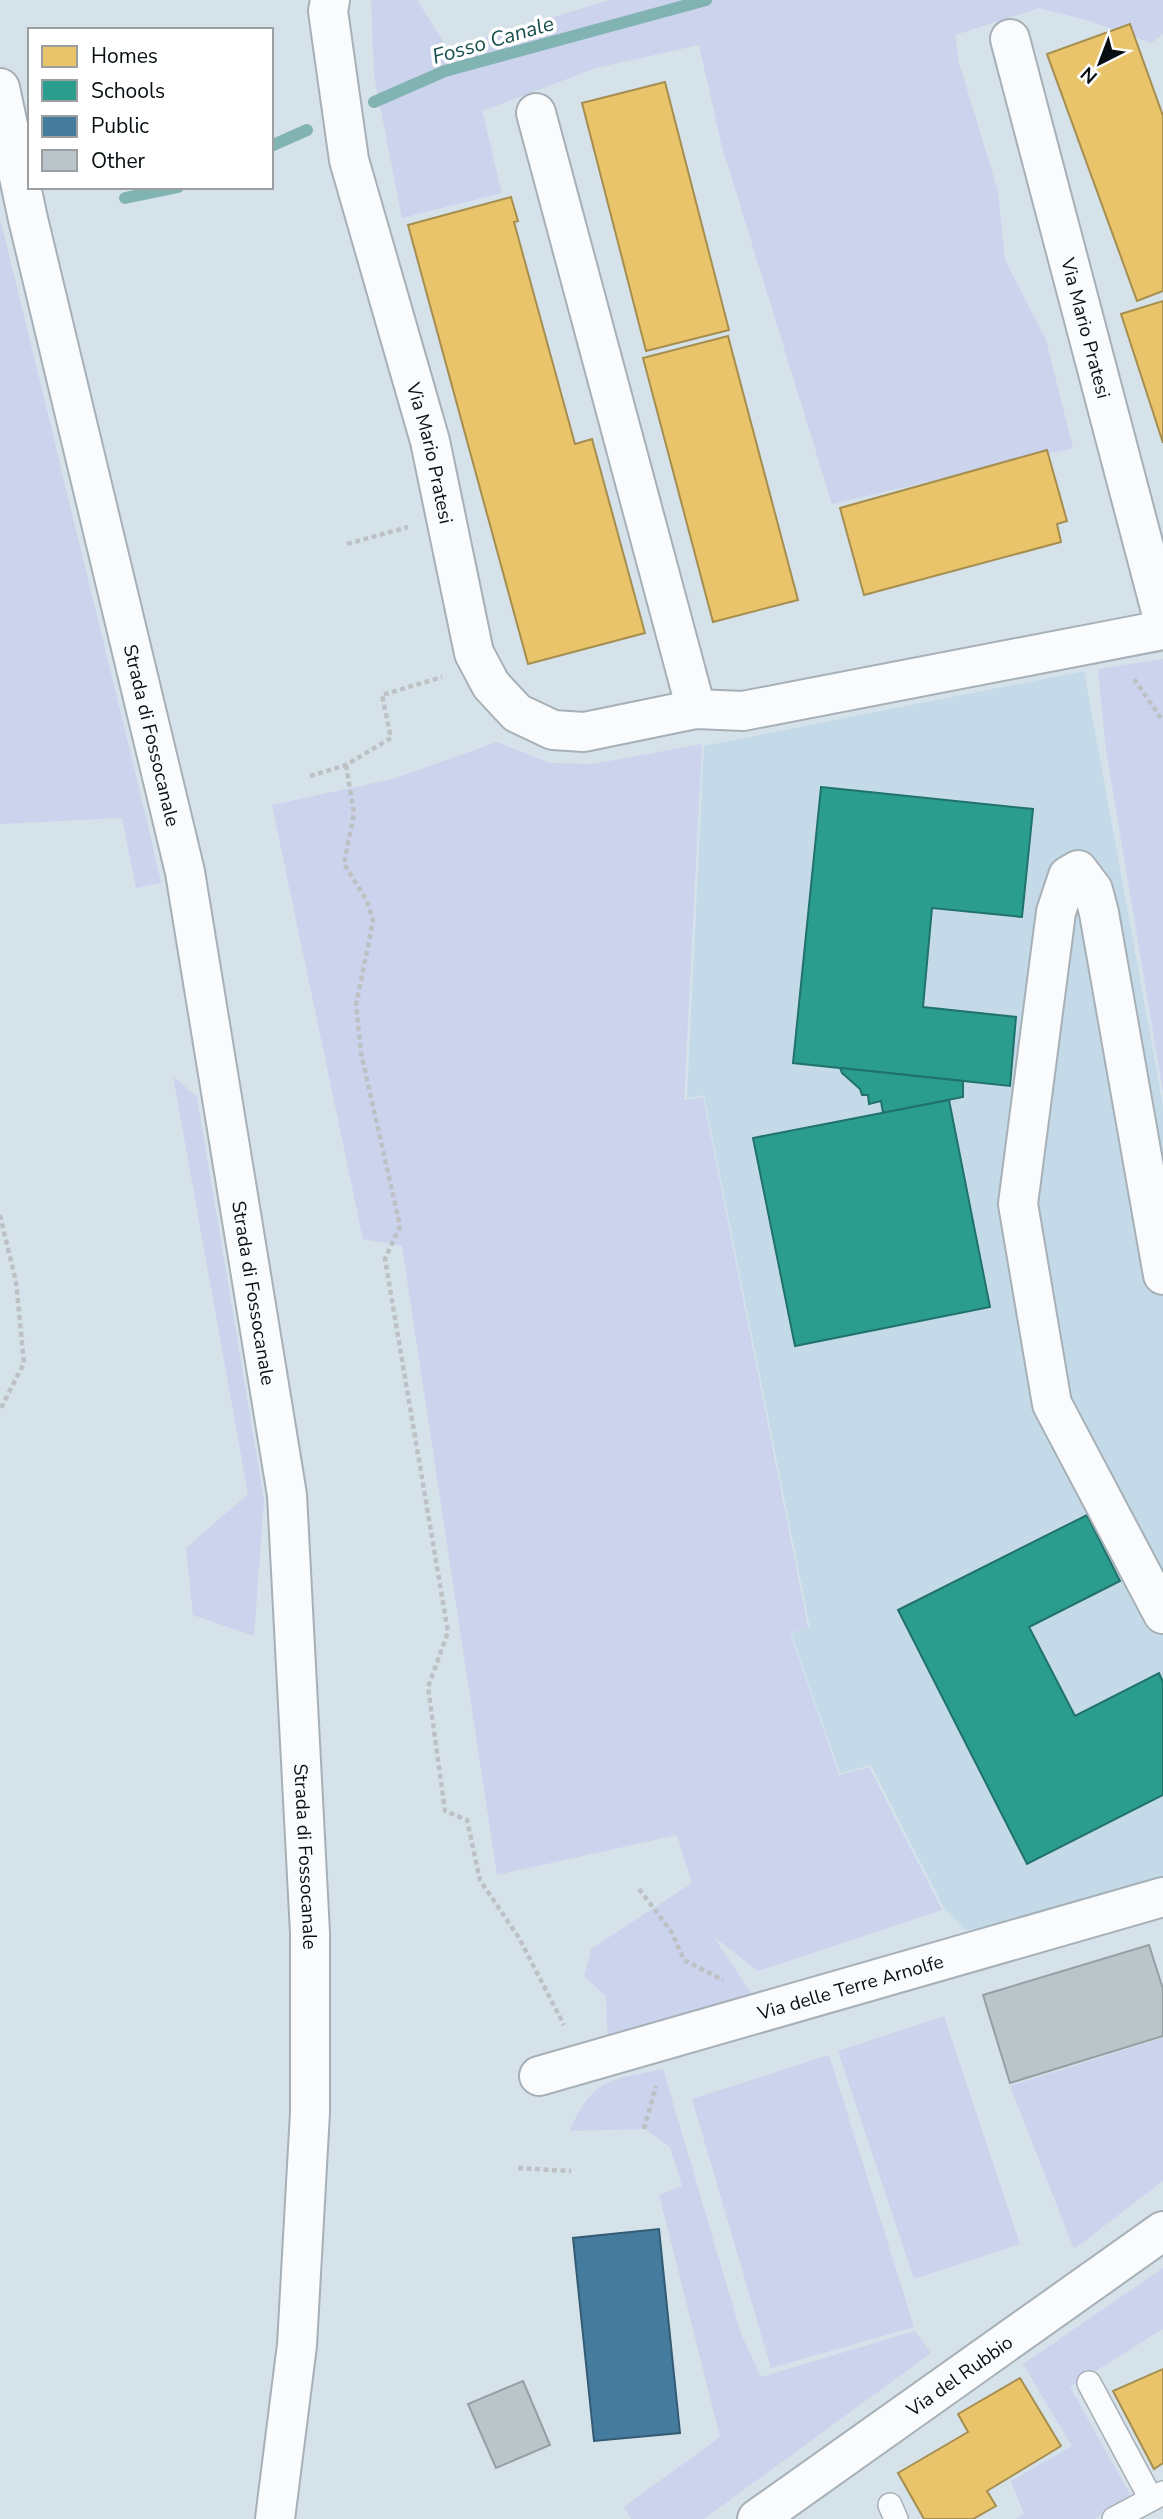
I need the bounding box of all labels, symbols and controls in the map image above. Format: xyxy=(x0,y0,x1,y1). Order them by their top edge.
water label: Fosso Canale xyxy=(429,9,557,71)
legend xyxy=(28,28,273,189)
north arrow xyxy=(1065,28,1135,98)
text: Homes xyxy=(91,42,158,70)
text: N xyxy=(1075,60,1103,89)
text: Schools xyxy=(91,77,165,105)
text: Public xyxy=(91,112,149,140)
text: Other xyxy=(91,147,146,175)
street label: Via Mario Pratesi xyxy=(1054,254,1116,401)
street label: Via Mario Pratesi xyxy=(400,379,459,526)
street label: Strada di Fossocanale xyxy=(117,642,186,829)
street label: Strada di Fossocanale xyxy=(225,1199,281,1387)
street label: Strada di Fossocanale xyxy=(287,1763,322,1950)
street label: Via delle Terre Arnolfe xyxy=(754,1949,947,2027)
street label: Via del Rubbio xyxy=(901,2330,1018,2424)

